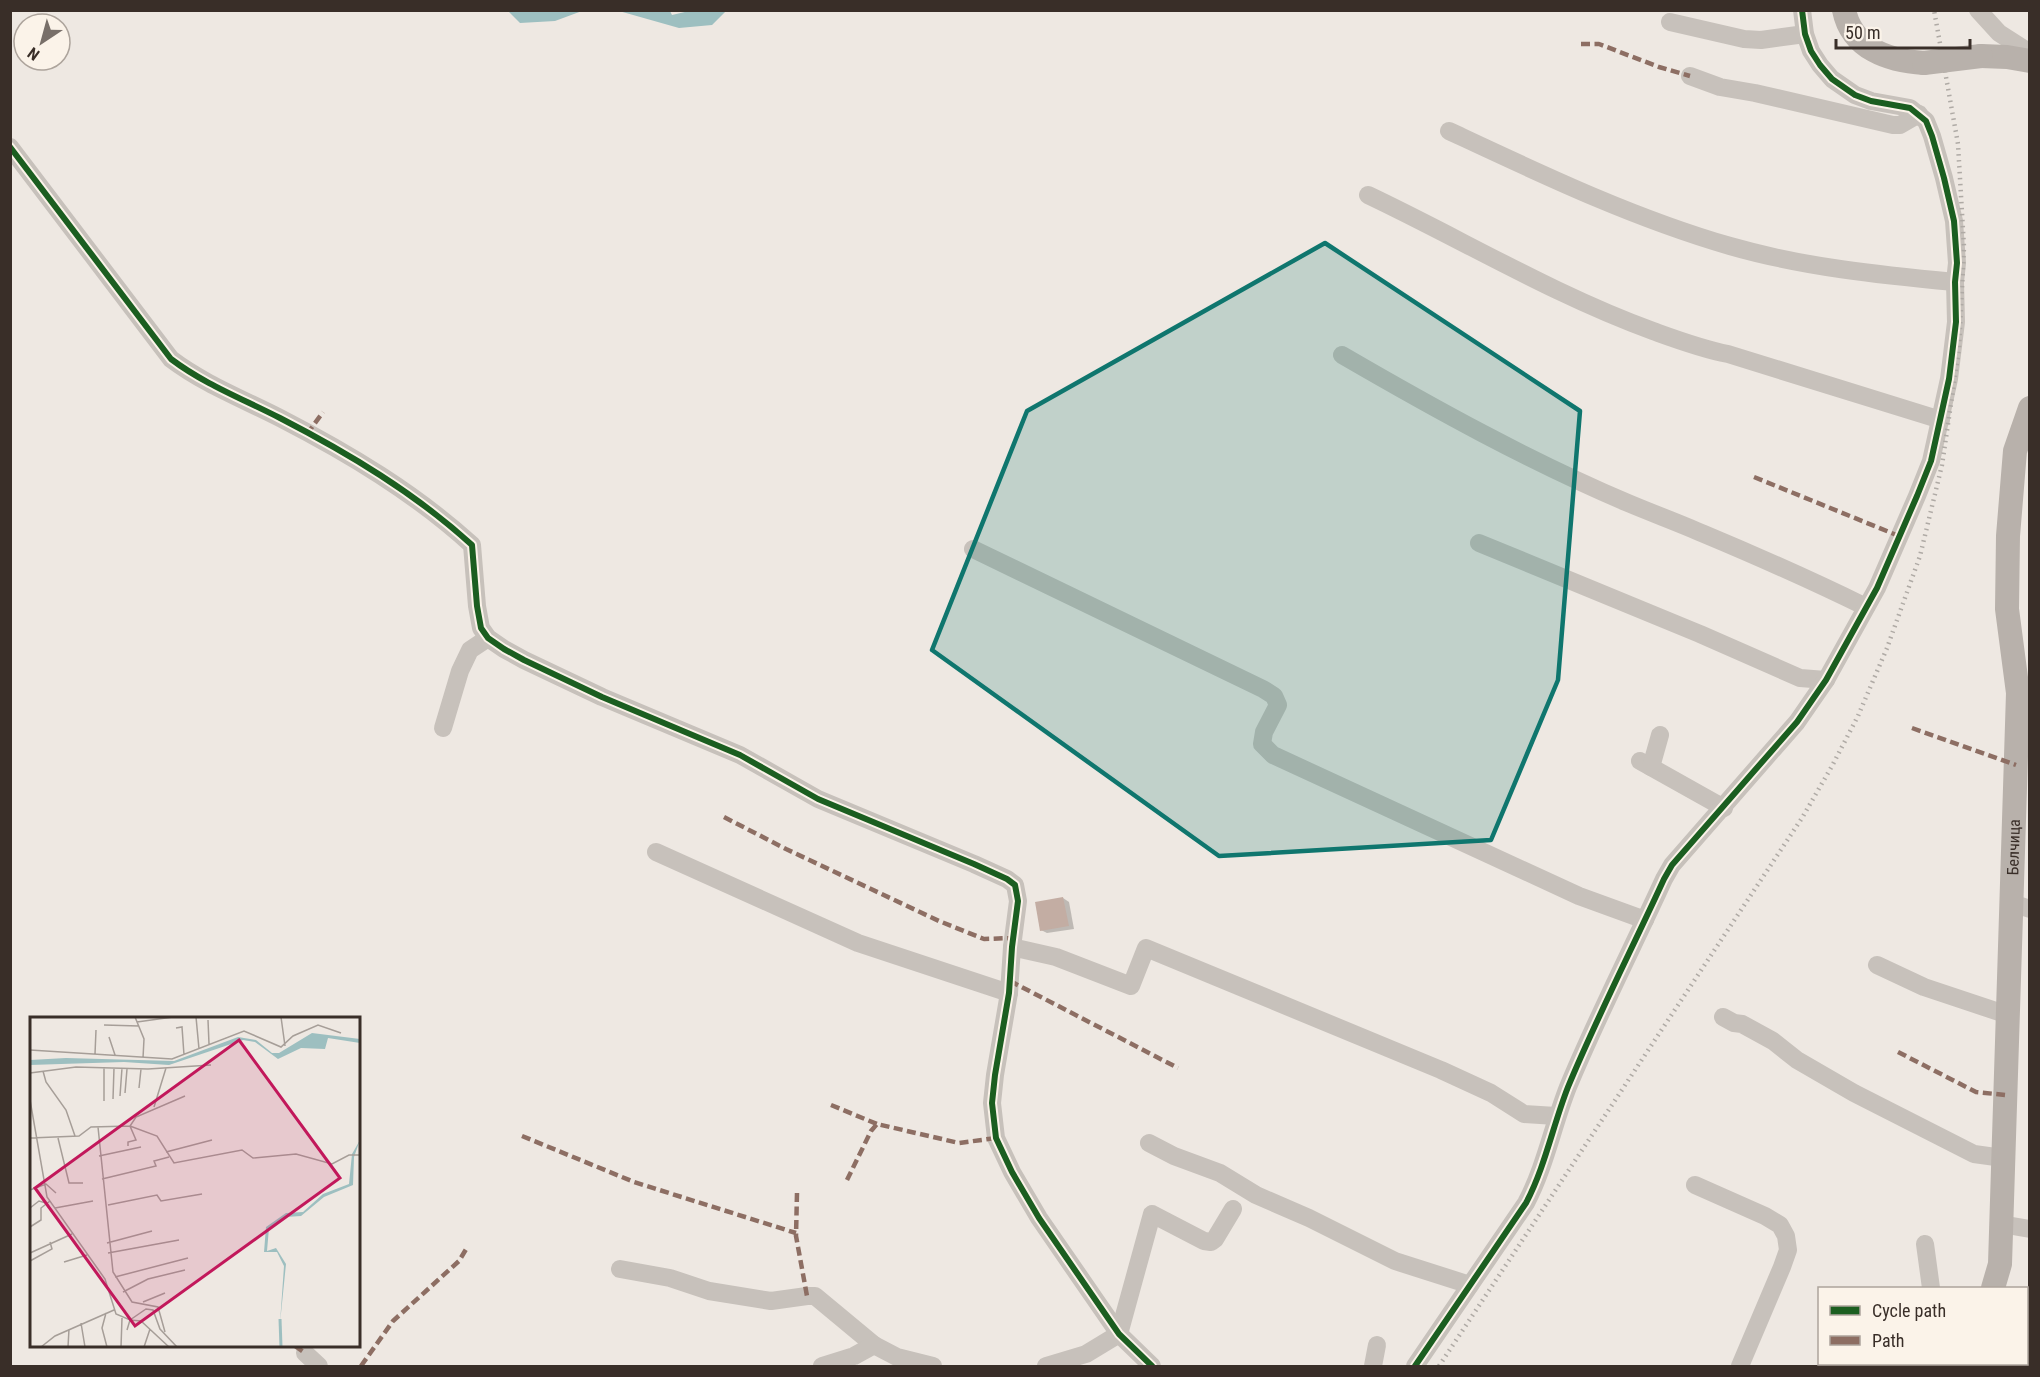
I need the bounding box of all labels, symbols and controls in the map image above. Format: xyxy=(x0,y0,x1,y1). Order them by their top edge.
north arrow xyxy=(12,12,72,72)
scale bar xyxy=(1836,12,1970,50)
text: 50 m xyxy=(1845,22,1880,43)
text: N xyxy=(24,43,43,64)
street label: Белчица xyxy=(2003,819,2024,876)
inset map xyxy=(30,1017,360,1347)
legend xyxy=(1818,1287,2028,1365)
text: Cycle path xyxy=(1872,1300,1946,1321)
text: Path xyxy=(1872,1330,1905,1351)

